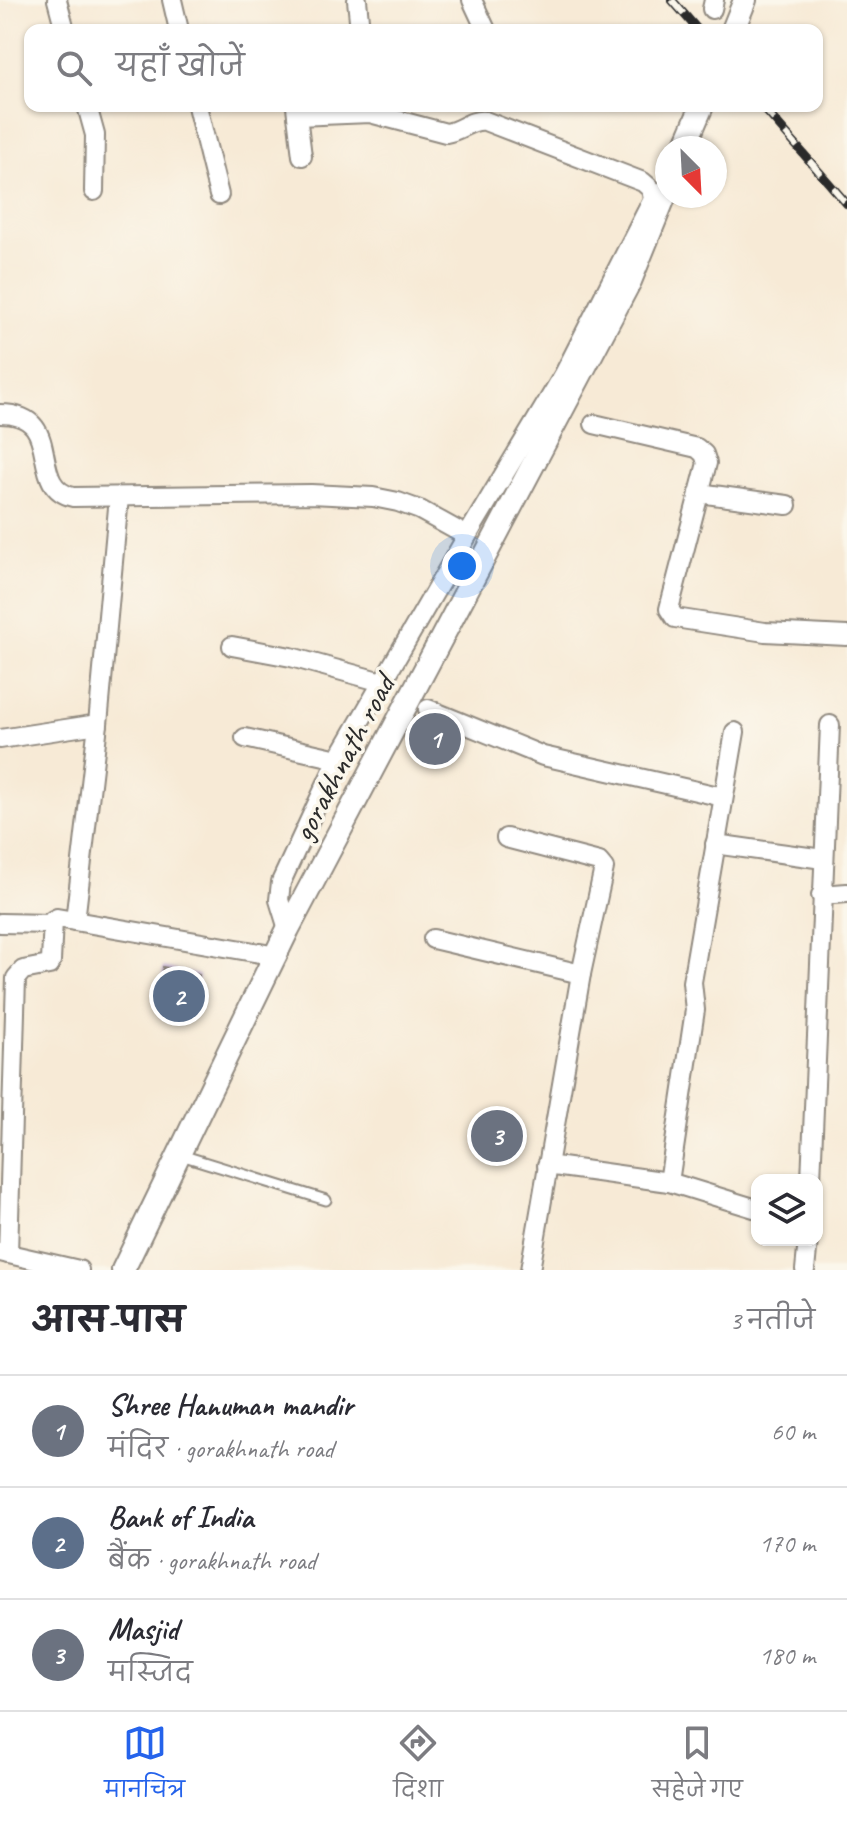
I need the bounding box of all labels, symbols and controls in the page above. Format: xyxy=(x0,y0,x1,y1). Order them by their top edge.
search box xyxy=(24,24,823,112)
icon: search xyxy=(52,46,96,90)
text: यहाँ खोजें xyxy=(116,47,245,85)
north arrow xyxy=(655,136,727,208)
your location xyxy=(442,546,482,586)
street label: gorakhnath road xyxy=(283,664,406,848)
pin: 1 xyxy=(409,709,461,769)
pin: 2 xyxy=(153,966,205,1026)
pin: 3 xyxy=(471,1106,523,1166)
map controls xyxy=(751,1174,823,1246)
button: layers xyxy=(751,1174,823,1246)
text: आस-पास xyxy=(32,1298,185,1341)
text: 3 नतीजे xyxy=(730,1304,815,1337)
text: Shree Hanuman mandir xyxy=(108,1386,353,1424)
text: 1 xyxy=(52,1415,64,1448)
text: 60 m xyxy=(771,1415,815,1448)
text: मंदिर · gorakhnath road xyxy=(108,1432,334,1465)
text: Bank of India xyxy=(108,1498,254,1536)
text: 2 xyxy=(52,1527,64,1560)
text: 170 m xyxy=(759,1527,815,1560)
text: बैंक · gorakhnath road xyxy=(108,1544,316,1577)
text: Masjid xyxy=(108,1610,178,1648)
text: 3 xyxy=(52,1639,64,1672)
text: 180 m xyxy=(759,1639,815,1672)
text: मस्जिद xyxy=(108,1656,193,1689)
tab: मानचित्र xyxy=(104,1721,185,1814)
tab: दिशा xyxy=(393,1721,443,1814)
tab: सहेजे गए xyxy=(652,1721,743,1814)

